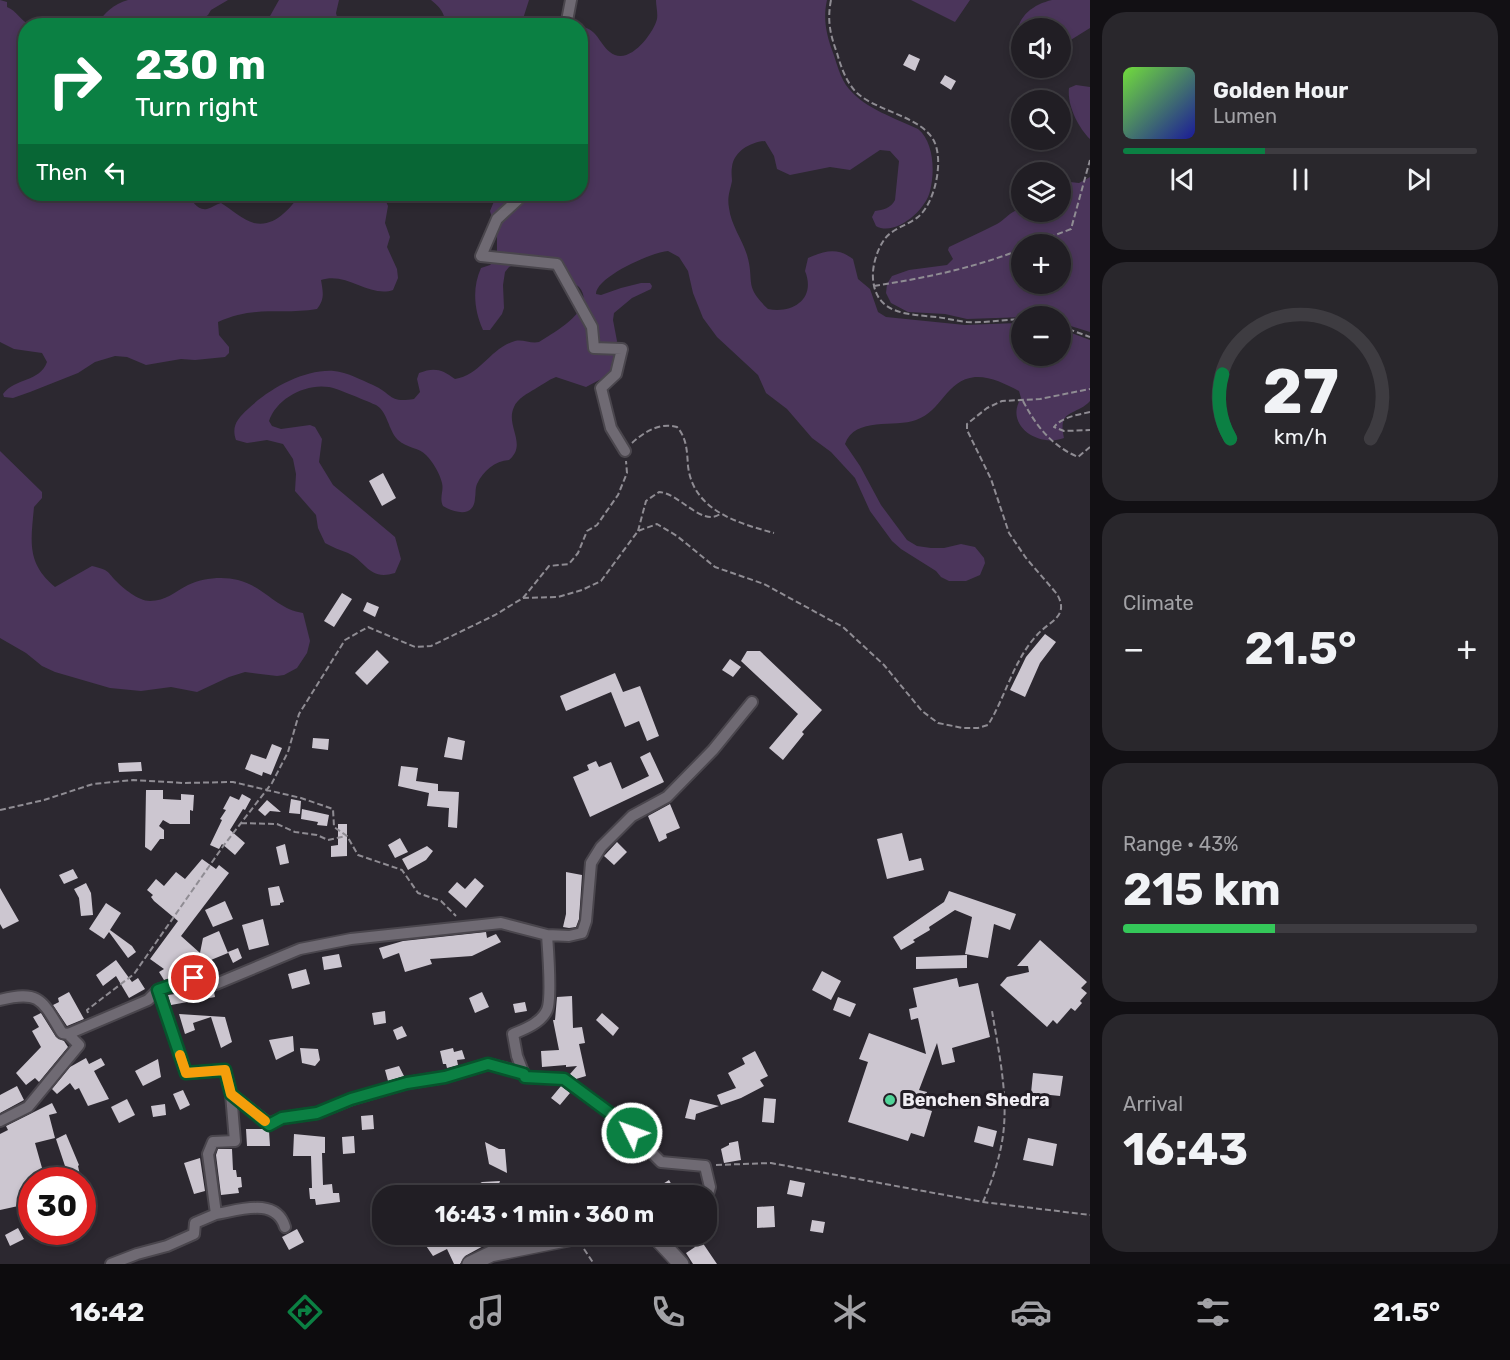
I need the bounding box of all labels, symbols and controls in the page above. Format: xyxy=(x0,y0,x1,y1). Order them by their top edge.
map controls xyxy=(1011,18,1071,366)
button: sound xyxy=(1011,18,1071,78)
text: 230 m xyxy=(135,40,266,90)
icon: right xyxy=(36,42,114,120)
text: Golden Hour xyxy=(1213,77,1348,104)
button: search xyxy=(1011,90,1071,150)
text: Turn right xyxy=(135,91,258,123)
text: Lumen xyxy=(1213,104,1277,128)
icon: left xyxy=(99,156,132,189)
text: Then xyxy=(36,159,87,186)
button: layers xyxy=(1011,162,1071,222)
icon: previous xyxy=(1166,163,1199,196)
icon: pause xyxy=(1284,163,1317,196)
icon: next xyxy=(1402,163,1435,196)
button: + xyxy=(1011,234,1071,294)
button: − xyxy=(1011,306,1071,366)
text: 27 xyxy=(1262,355,1338,429)
text: km/h xyxy=(1273,424,1327,449)
text: Climate xyxy=(1123,591,1194,615)
text: 21.5° xyxy=(1244,622,1356,675)
text: − xyxy=(1123,629,1144,668)
text: + xyxy=(1456,629,1477,668)
text: Range · 43% xyxy=(1123,832,1238,856)
text: 215 km xyxy=(1123,863,1281,916)
pin xyxy=(168,952,219,1003)
icon: arrive xyxy=(177,961,210,994)
place label: Benchen Shedra xyxy=(902,1089,1050,1111)
text: Arrival xyxy=(1123,1092,1183,1116)
marker: Benchen Shedra xyxy=(883,1093,897,1107)
position arrow xyxy=(600,1101,664,1165)
text: 16:43 xyxy=(1123,1123,1248,1176)
speed limit sign: 30 xyxy=(18,1167,96,1245)
text: 16:43 · 1 min · 360 m xyxy=(435,1201,654,1228)
icon: directions xyxy=(284,1291,326,1333)
icon: music xyxy=(466,1291,508,1333)
icon: phone xyxy=(647,1291,689,1333)
icon: climate xyxy=(829,1291,871,1333)
icon: car xyxy=(1010,1291,1052,1333)
icon: filters xyxy=(1192,1291,1234,1333)
text: 16:42 xyxy=(70,1296,145,1328)
text: 21.5° xyxy=(1373,1296,1440,1328)

